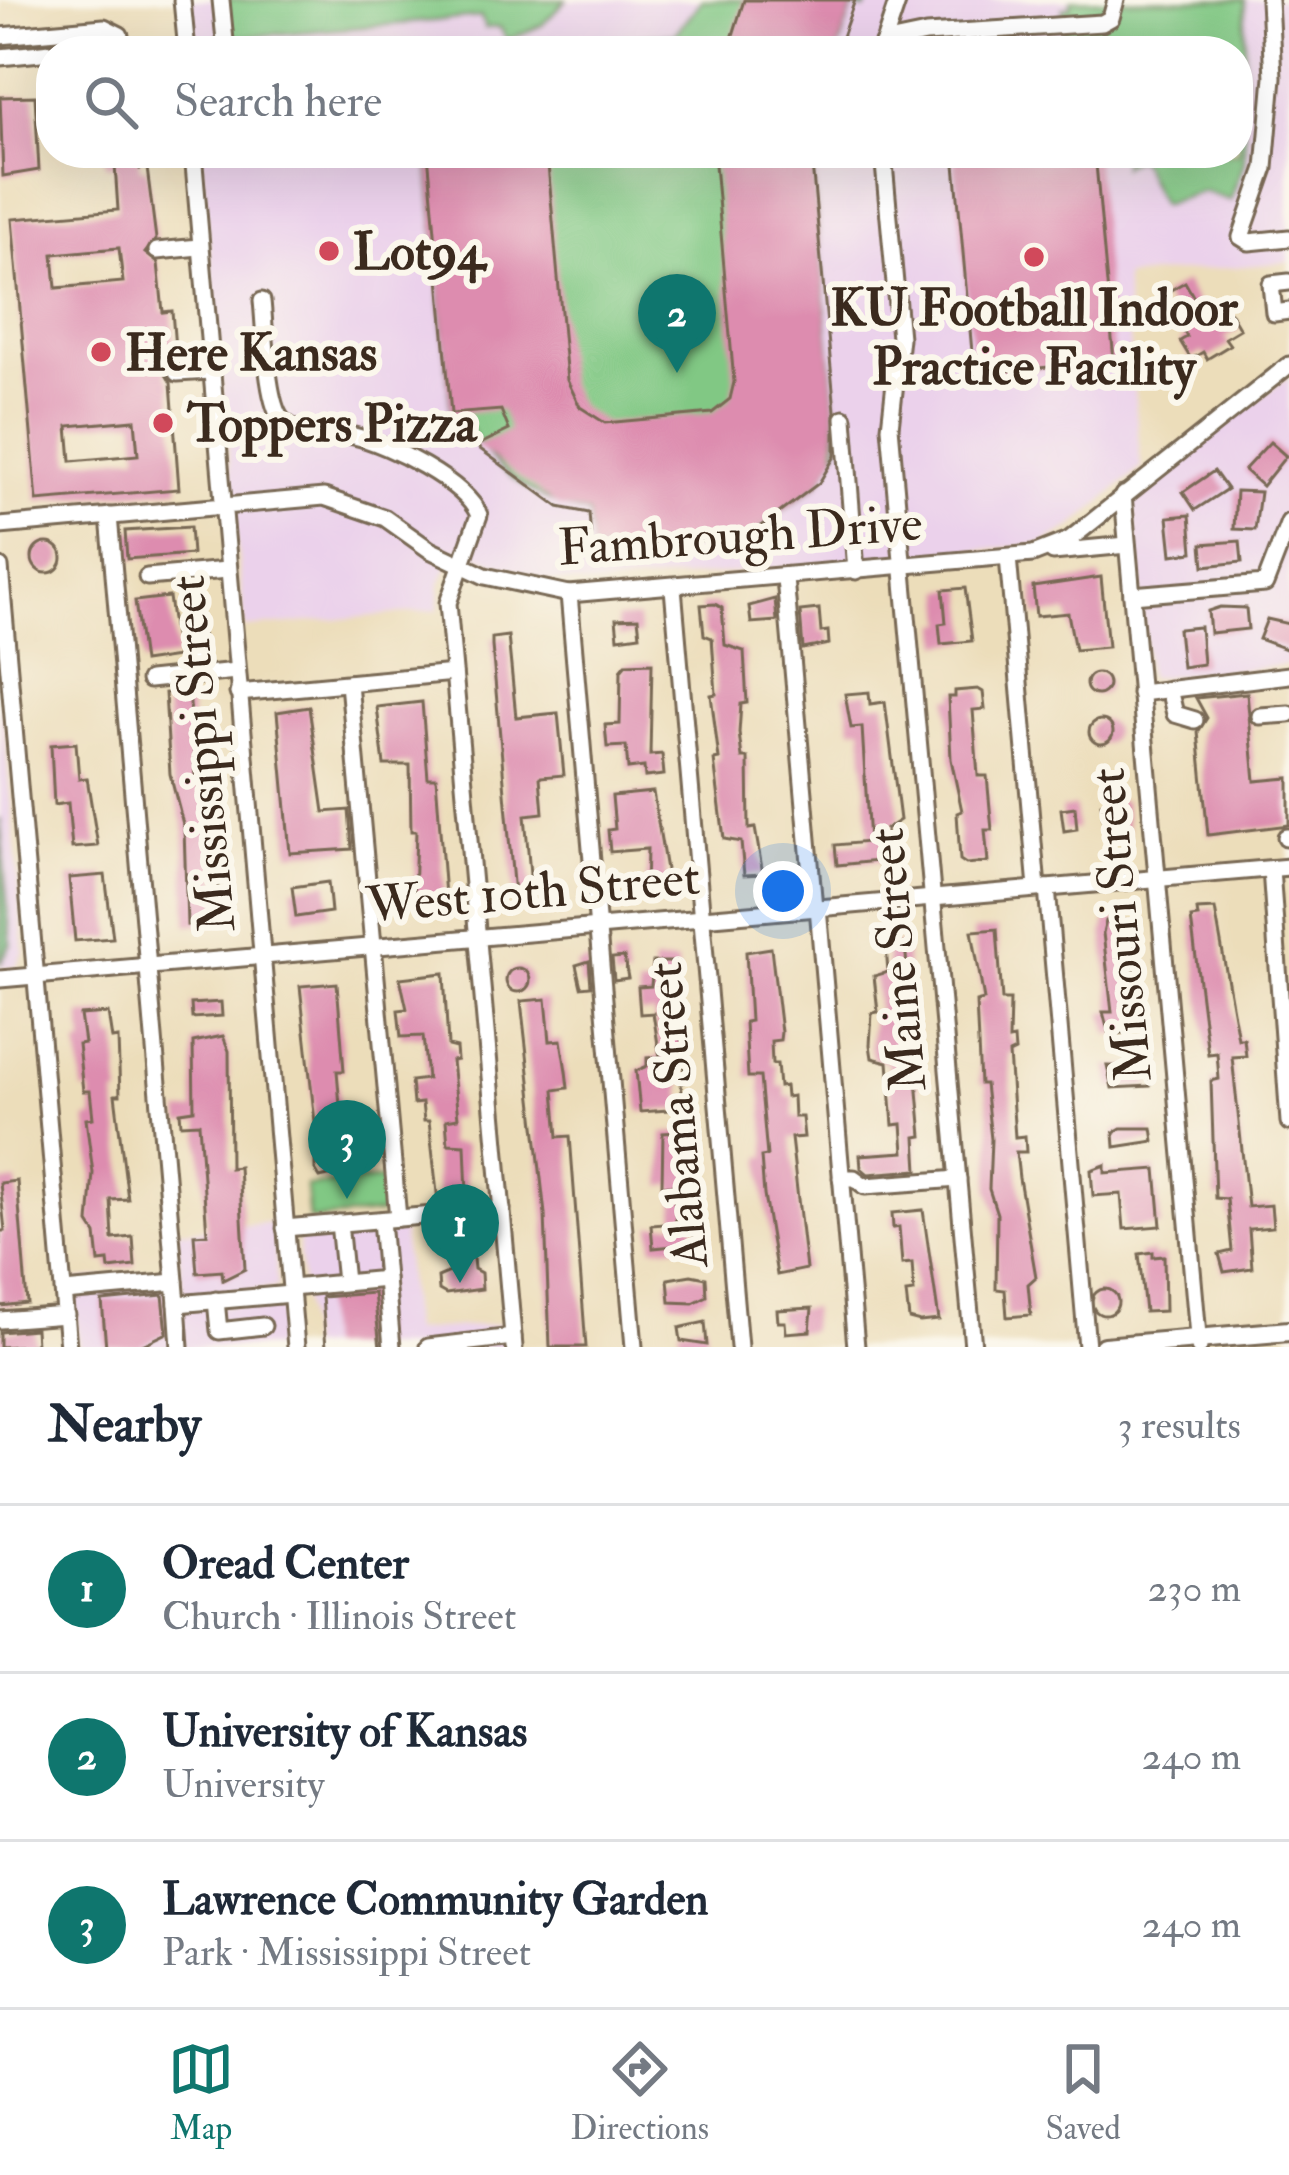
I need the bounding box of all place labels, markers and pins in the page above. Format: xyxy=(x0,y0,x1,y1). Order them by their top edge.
place label: Lot94 xyxy=(353,221,488,285)
marker: Lot94 xyxy=(316,238,342,264)
marker: KU Football Indoor Practice Facility xyxy=(1021,244,1047,270)
pin: 2 xyxy=(638,274,716,373)
place label: KU Football Indoor Practice Facility xyxy=(830,277,1239,400)
place label: Here Kansas xyxy=(125,322,377,386)
marker: Here Kansas xyxy=(88,339,114,365)
place label: Toppers Pizza xyxy=(186,393,478,458)
marker: Toppers Pizza xyxy=(150,410,176,436)
pin: 3 xyxy=(308,1100,386,1199)
pin: 1 xyxy=(421,1184,499,1283)

